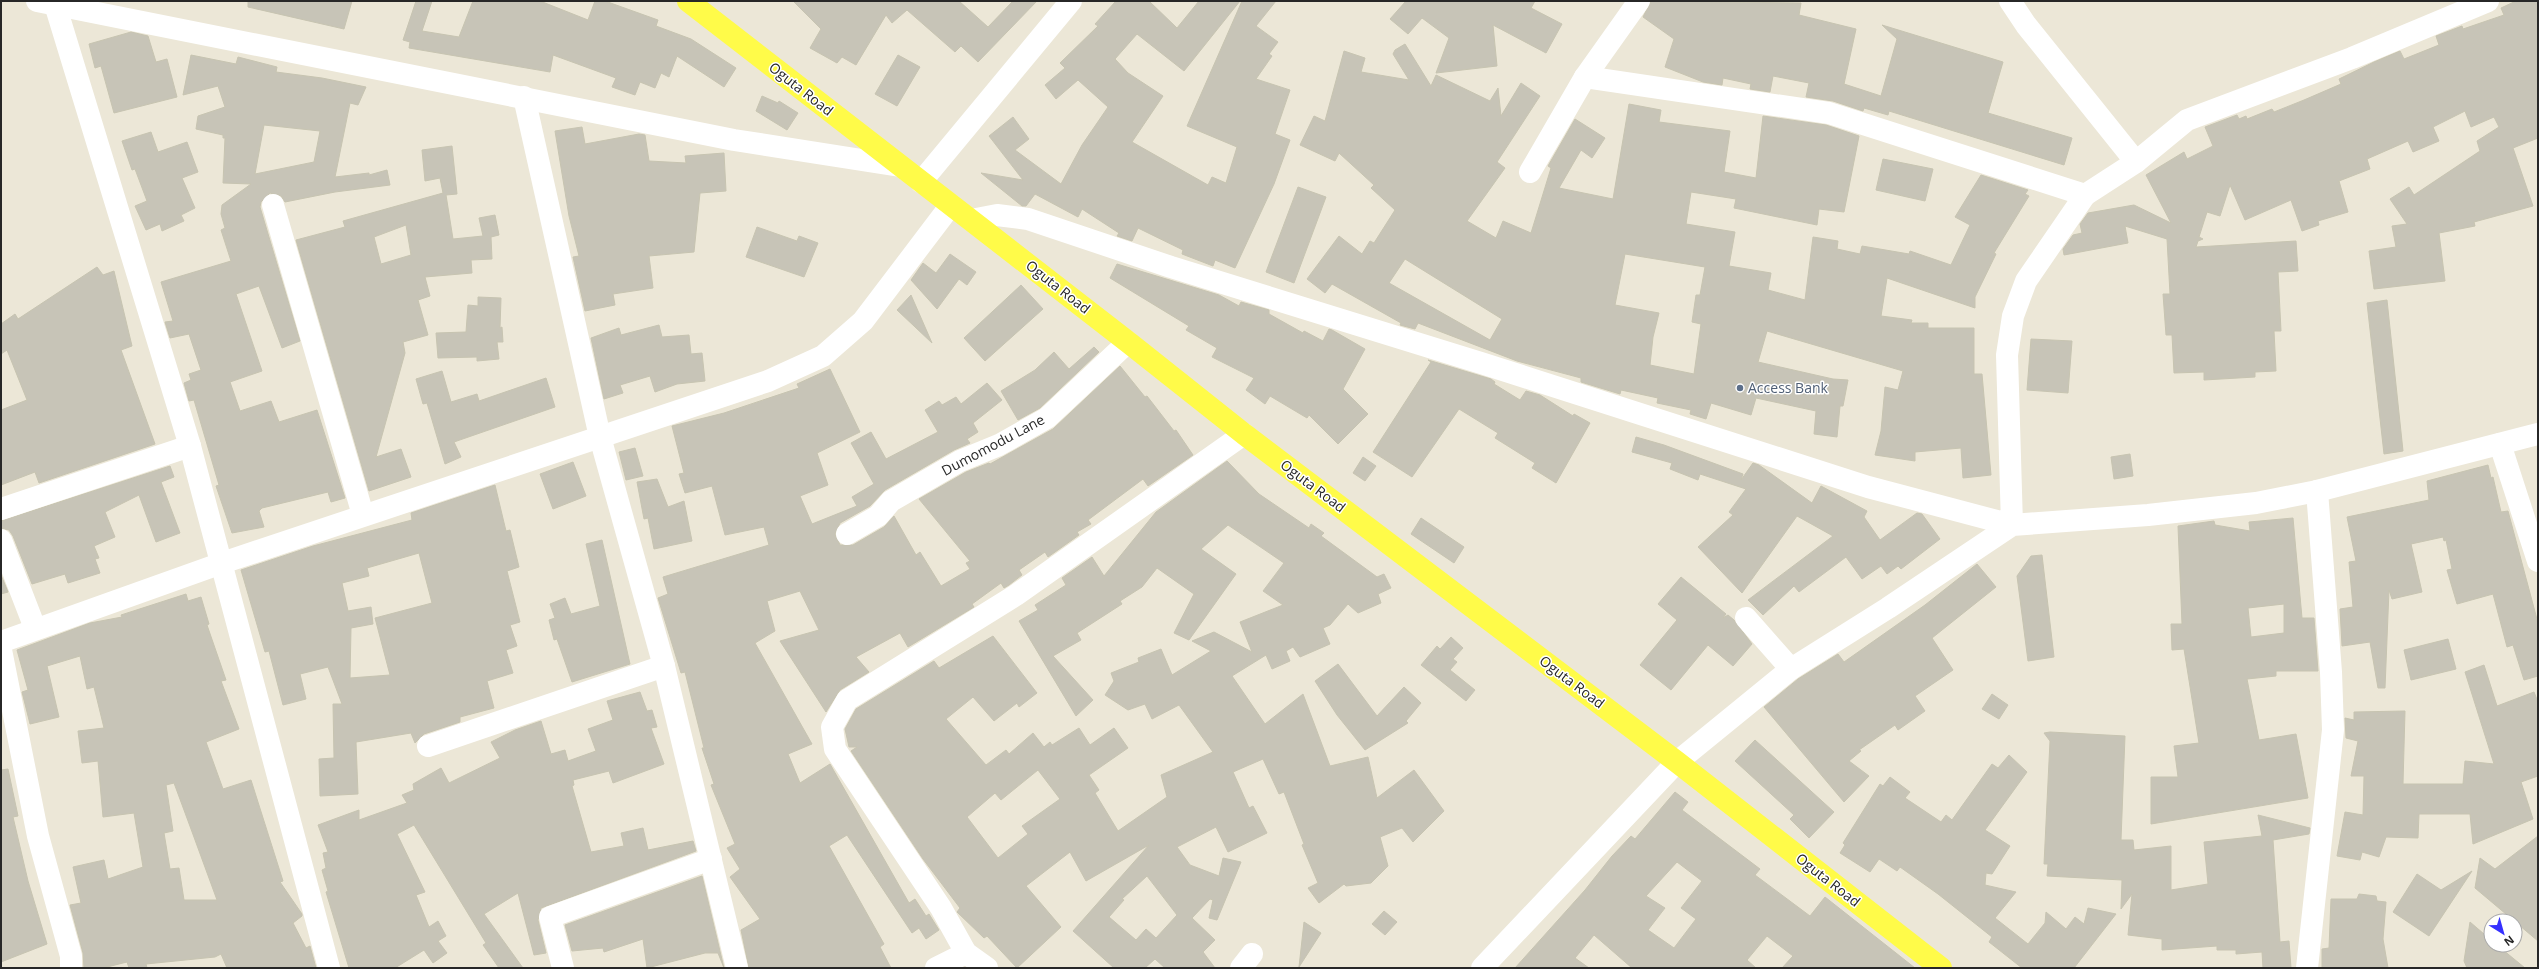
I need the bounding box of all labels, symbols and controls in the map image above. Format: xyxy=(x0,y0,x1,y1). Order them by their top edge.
street label: Oguta Road xyxy=(765,57,837,120)
street label: Oguta Road xyxy=(1022,255,1094,318)
place label: Access Bank xyxy=(1748,378,1829,397)
marker: Access Bank xyxy=(1735,383,1745,393)
street label: Dumomodu Lane xyxy=(938,409,1048,480)
street label: Oguta Road xyxy=(1277,455,1350,516)
street label: Oguta Road xyxy=(1536,651,1609,712)
street label: Oguta Road xyxy=(1792,848,1864,911)
north arrow xyxy=(2483,913,2523,953)
text: N xyxy=(2501,933,2517,950)

